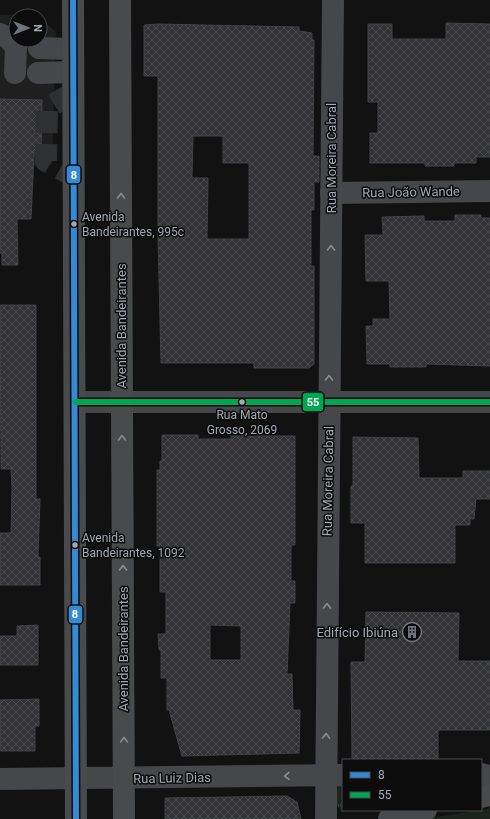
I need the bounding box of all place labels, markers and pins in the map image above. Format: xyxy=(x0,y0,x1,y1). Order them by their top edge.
place label: Avenida Bandeirantes, 995c xyxy=(82,210,184,239)
marker: Avenida Bandeirantes, 995c xyxy=(69,219,79,229)
marker: Rua Mato Grosso, 2069 xyxy=(237,397,247,407)
place label: Rua Mato Grosso, 2069 xyxy=(207,408,277,437)
place label: Avenida Bandeirantes, 1092 xyxy=(82,531,185,560)
marker: Avenida Bandeirantes, 1092 xyxy=(70,540,80,550)
building icon: Edifício Ibiúna xyxy=(401,621,423,643)
place label: Edifício Ibiúna xyxy=(316,625,398,640)

